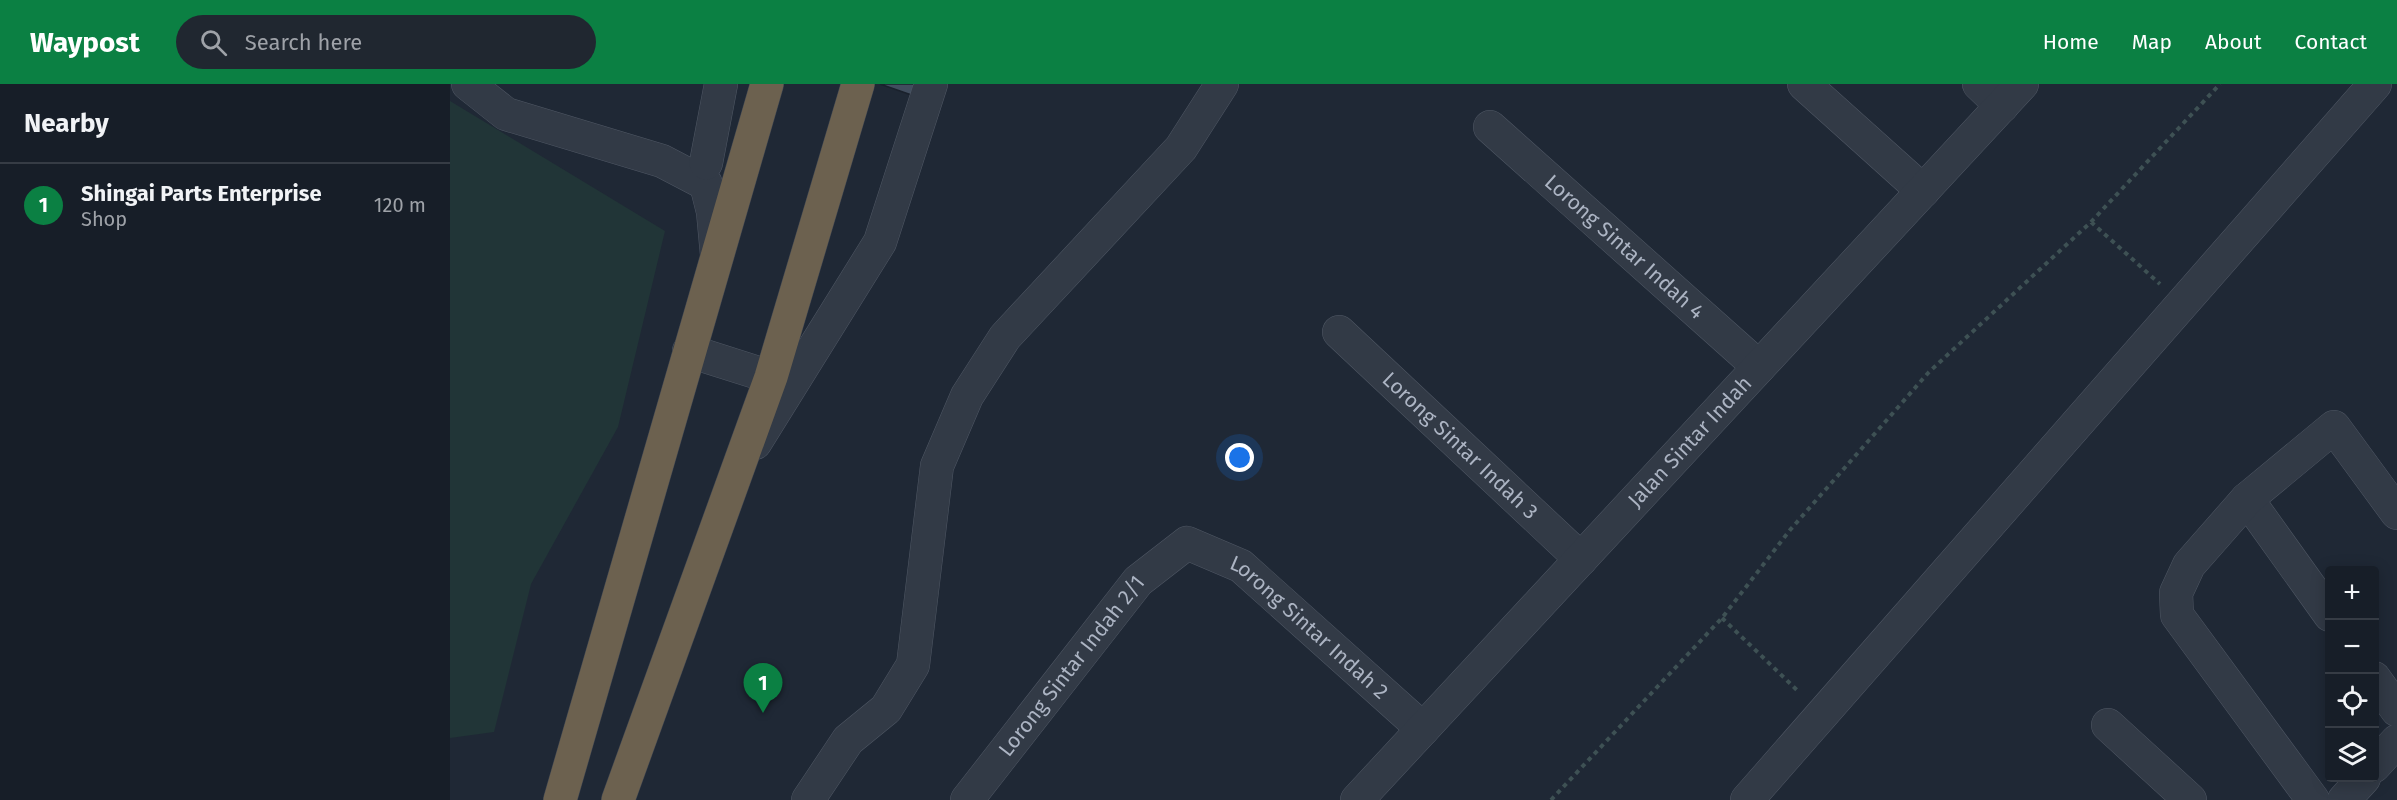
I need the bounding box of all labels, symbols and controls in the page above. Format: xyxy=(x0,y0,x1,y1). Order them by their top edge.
search box xyxy=(176,15,596,69)
text: Waypost xyxy=(30,26,140,59)
icon: search xyxy=(197,26,230,59)
text: Search here xyxy=(245,29,362,56)
text: Home xyxy=(2043,29,2099,55)
text: Map xyxy=(2132,29,2172,55)
text: About xyxy=(2205,29,2262,55)
text: Contact xyxy=(2295,29,2367,55)
text: Nearby xyxy=(24,108,109,139)
street label: Lorong Sintar Indah 4 xyxy=(1539,169,1709,325)
text: Shingai Parts Enterprise xyxy=(81,180,322,207)
text: 1 xyxy=(39,193,48,217)
text: 120 m xyxy=(374,193,426,217)
text: Shop xyxy=(81,207,127,231)
street label: Lorong Sintar Indah 3 xyxy=(1377,366,1543,525)
street label: Jalan Sintar Indah xyxy=(1622,371,1757,513)
your location xyxy=(1225,443,1254,472)
street label: Lorong Sintar Indah 2 xyxy=(1226,550,1394,705)
map controls xyxy=(2325,566,2379,782)
button: + xyxy=(2325,566,2379,620)
street label: Lorong Sintar Indah 2/1 xyxy=(993,570,1150,762)
button: − xyxy=(2325,620,2379,674)
pin: 1 xyxy=(744,664,782,713)
button: locate xyxy=(2325,674,2379,728)
button: layers xyxy=(2325,728,2379,782)

